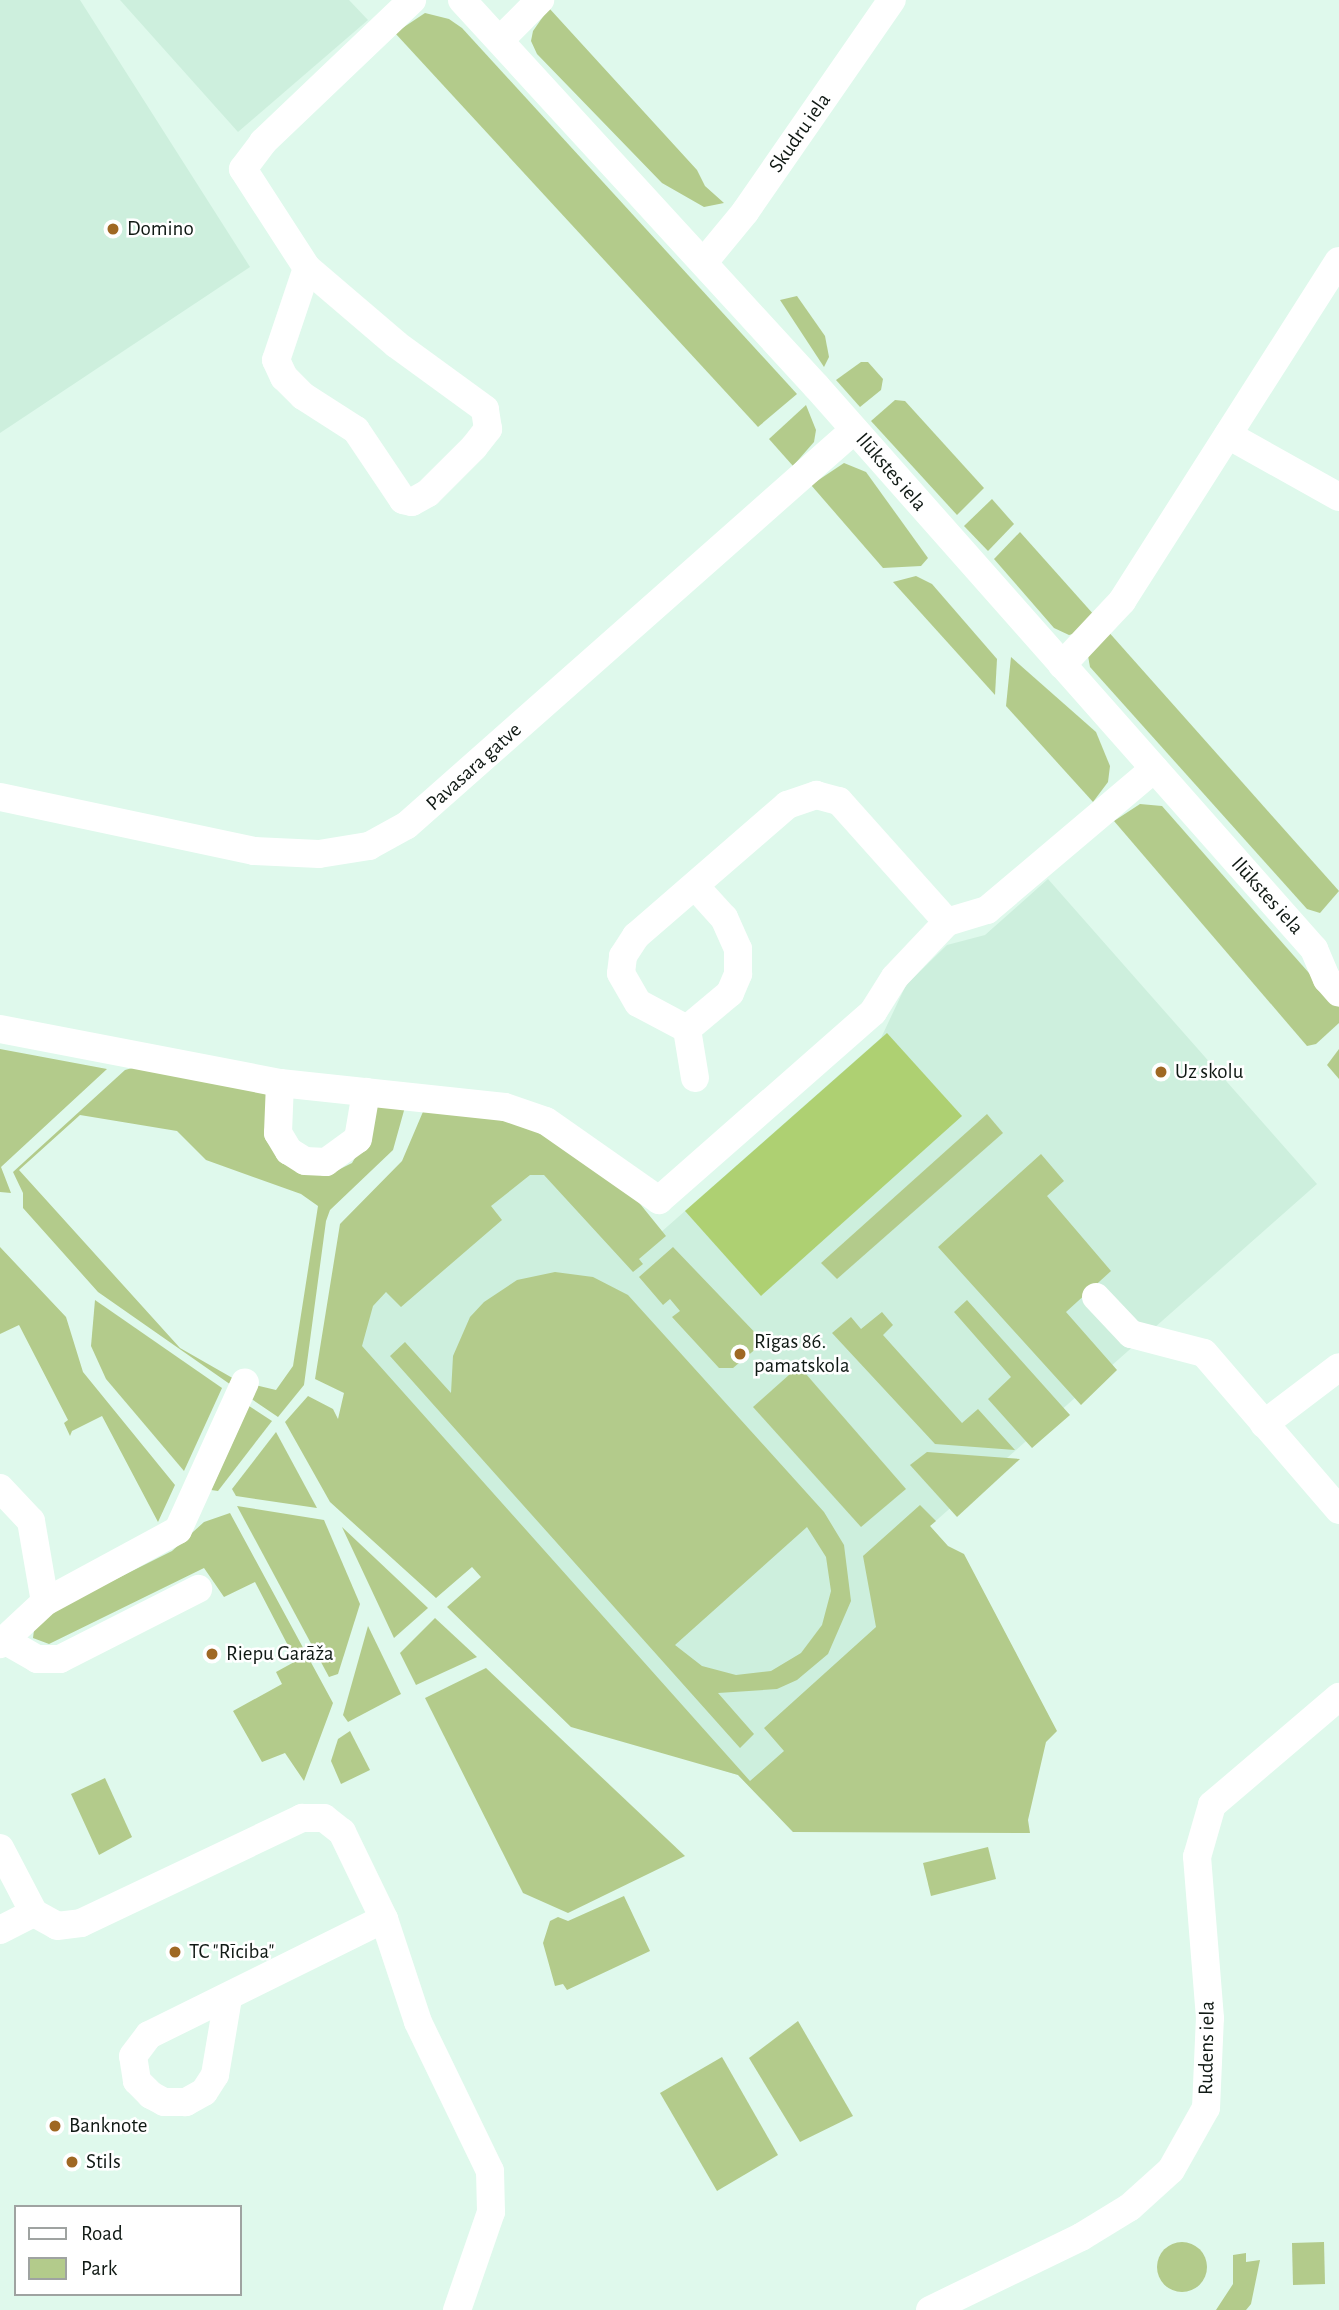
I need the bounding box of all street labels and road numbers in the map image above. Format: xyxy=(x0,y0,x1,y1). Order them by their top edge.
street label: Skudru iela xyxy=(763,88,837,178)
street label: Ilūkstes iela xyxy=(850,428,932,516)
street label: Pavasara gatve xyxy=(421,718,527,816)
street label: Ilūkstes iela xyxy=(1226,852,1308,940)
street label: Rudens iela xyxy=(1194,2001,1220,2095)

